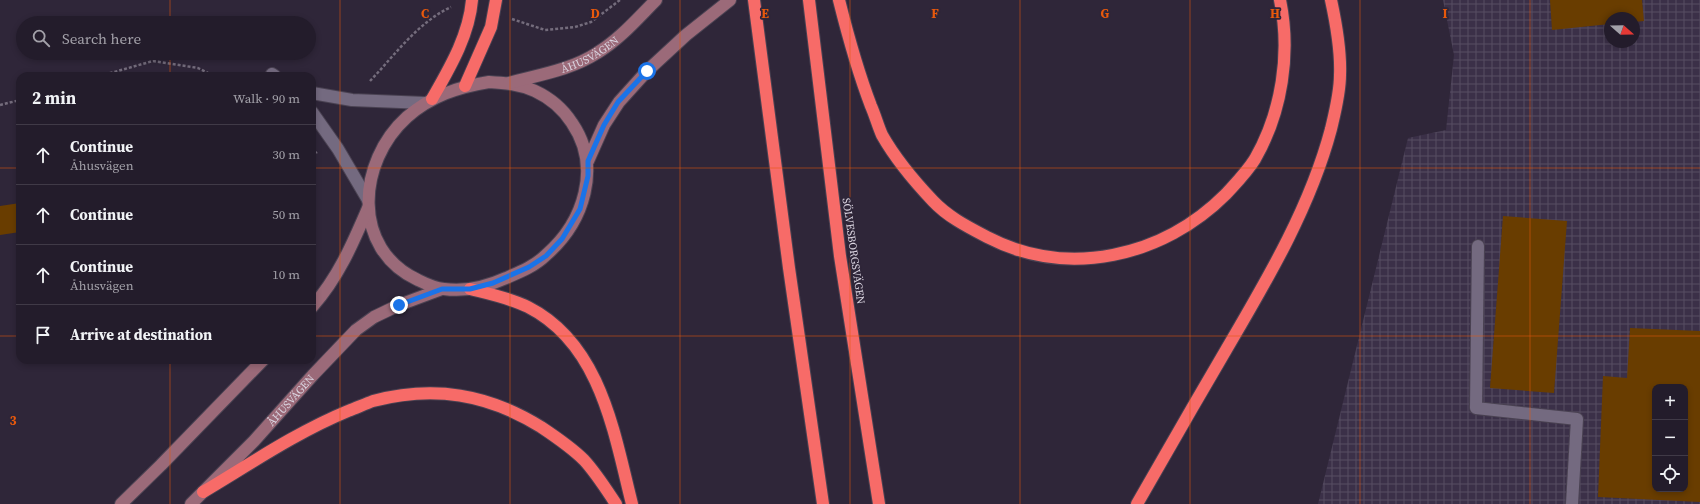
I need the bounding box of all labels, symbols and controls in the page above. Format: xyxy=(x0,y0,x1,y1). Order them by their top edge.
text: C xyxy=(421,5,429,22)
text: D xyxy=(590,5,600,22)
text: E xyxy=(761,5,769,22)
text: F xyxy=(931,5,939,22)
text: G xyxy=(1101,5,1110,22)
text: H xyxy=(1270,5,1280,22)
text: I xyxy=(1442,5,1448,22)
north arrow xyxy=(1604,12,1640,48)
search box xyxy=(16,16,316,60)
icon: search xyxy=(30,27,52,49)
text: Search here xyxy=(62,28,141,49)
street label: ÅHUSVÄGEN xyxy=(559,33,622,77)
route start xyxy=(638,62,656,80)
text: 2 min xyxy=(32,86,76,110)
text: Walk · 90 m xyxy=(233,90,300,107)
text: Continue xyxy=(70,136,133,157)
icon: ahead xyxy=(32,144,54,166)
text: 30 m xyxy=(272,146,300,163)
text: Åhusvägen xyxy=(70,157,134,174)
street label: SÖLVESBORGSVÄGEN xyxy=(839,197,869,305)
icon: ahead xyxy=(32,204,54,226)
text: Continue xyxy=(70,204,133,225)
text: 50 m xyxy=(272,206,300,223)
text: Continue xyxy=(70,256,133,277)
icon: ahead xyxy=(32,264,54,286)
text: 10 m xyxy=(272,266,300,283)
text: Åhusvägen xyxy=(70,277,134,294)
route end xyxy=(390,296,408,314)
icon: arrive xyxy=(32,324,54,346)
text: Arrive at destination xyxy=(70,324,212,345)
street label: ÅHUSVÄGEN xyxy=(264,372,318,429)
map controls xyxy=(1652,384,1688,492)
button: + xyxy=(1652,384,1688,420)
text: 3 xyxy=(9,412,17,429)
button: − xyxy=(1652,420,1688,456)
button: locate xyxy=(1652,456,1688,492)

